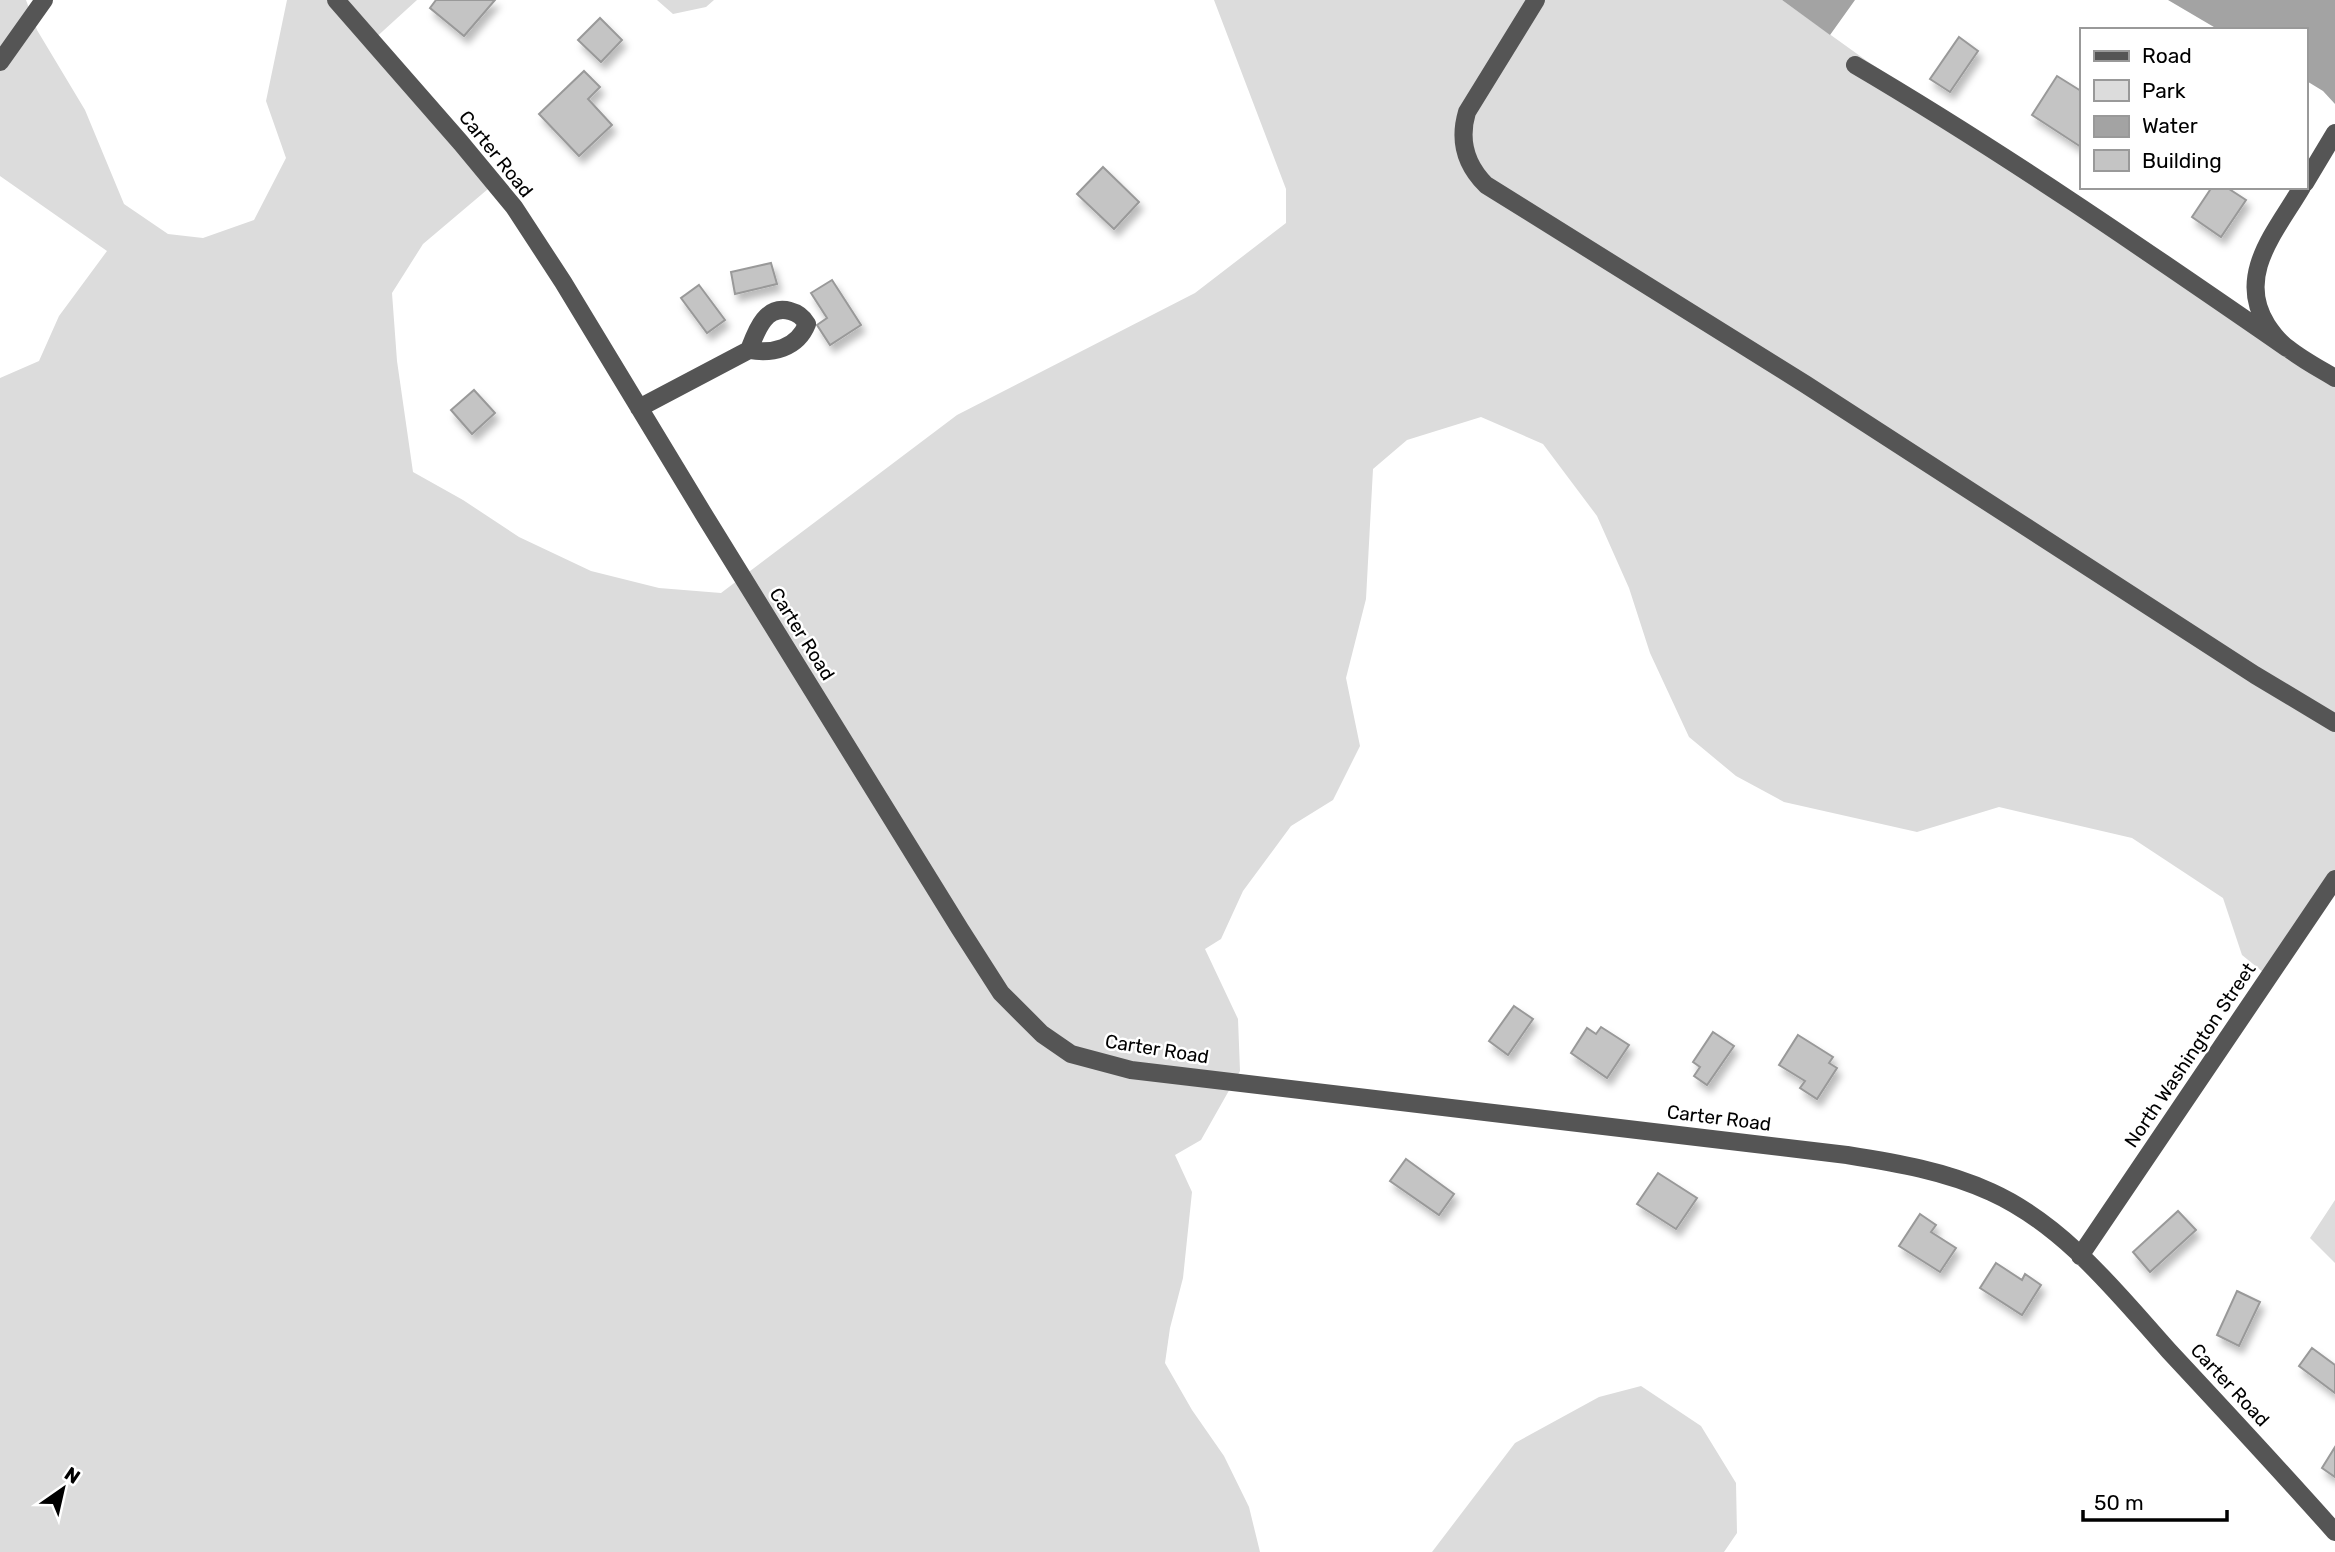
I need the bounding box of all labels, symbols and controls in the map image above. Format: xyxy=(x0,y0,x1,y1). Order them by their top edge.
legend xyxy=(2080,28,2307,189)
text: Road xyxy=(2142,43,2192,68)
text: Park xyxy=(2142,78,2186,103)
street label: Carter Road xyxy=(454,106,538,202)
text: Water xyxy=(2142,113,2198,138)
text: Building xyxy=(2142,148,2222,173)
street label: Carter Road xyxy=(764,583,840,685)
street label: North Washington Street xyxy=(2119,958,2261,1152)
street label: Carter Road xyxy=(1103,1029,1211,1069)
street label: Carter Road xyxy=(1666,1100,1772,1136)
street label: Carter Road xyxy=(2186,1339,2274,1431)
north arrow xyxy=(28,1454,98,1524)
text: N xyxy=(60,1462,84,1489)
scale bar xyxy=(2083,1478,2226,1522)
text: 50 m xyxy=(2094,1490,2144,1515)

